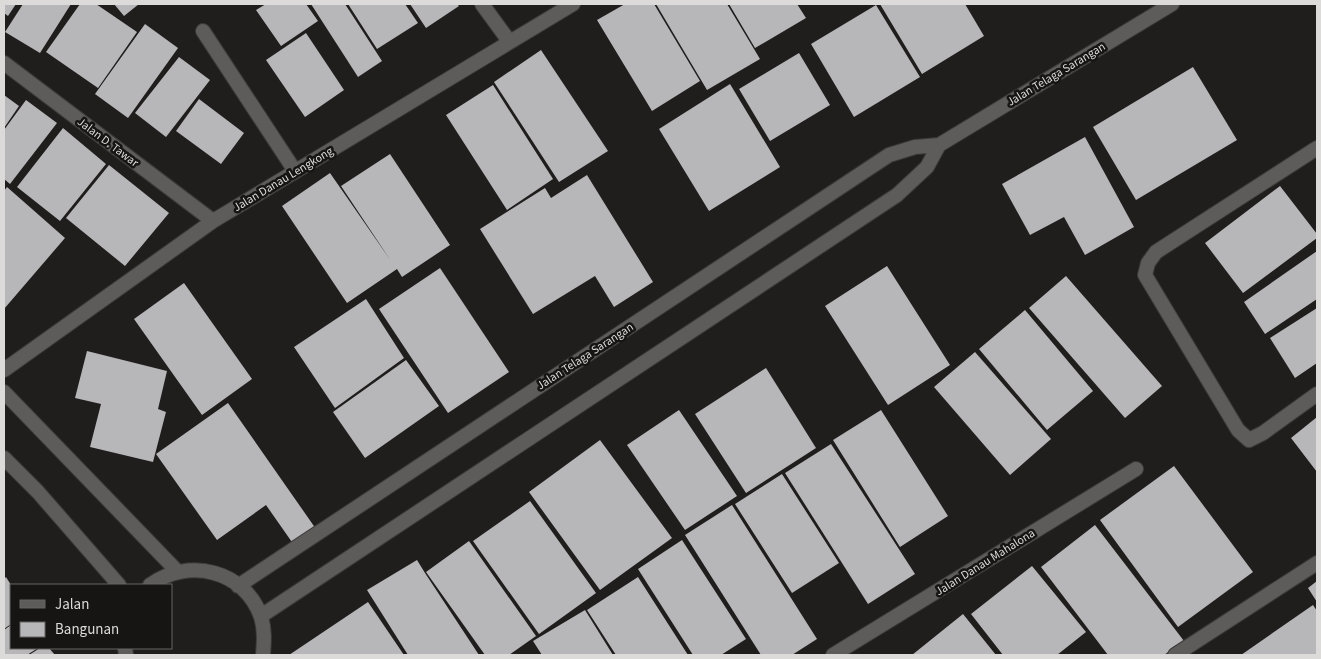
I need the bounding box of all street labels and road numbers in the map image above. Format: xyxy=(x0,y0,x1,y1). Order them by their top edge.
street label: Jalan Telaga Sarangan xyxy=(1004,38,1109,111)
street label: Jalan D. Tawar xyxy=(73,114,143,172)
street label: Jalan Danau Lengkong xyxy=(230,143,336,216)
street label: Jalan Telaga Sarangan xyxy=(534,319,637,394)
street label: Jalan Danau Mahalona xyxy=(932,525,1038,600)

